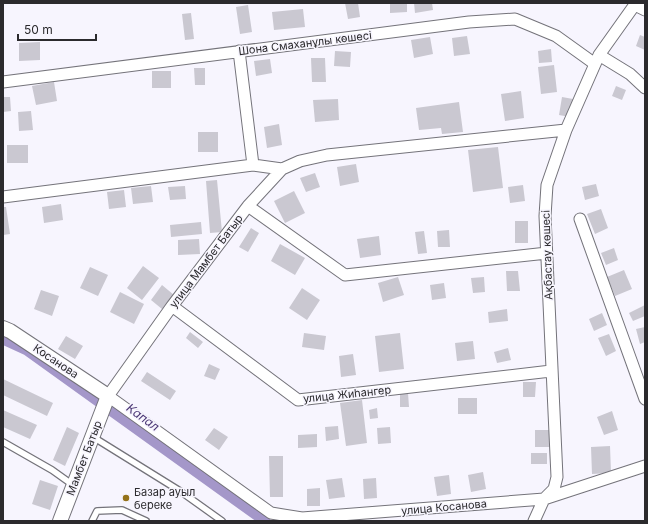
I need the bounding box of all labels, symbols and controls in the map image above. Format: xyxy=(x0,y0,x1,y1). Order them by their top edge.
scale bar xyxy=(18,16,96,42)
text: 50 m xyxy=(24,22,53,37)
street label: Шона Смаханұлы көшесі xyxy=(238,28,372,58)
street label: Ақбастау көшесі xyxy=(538,210,556,300)
street label: улица Мамбет Батыр xyxy=(166,211,246,311)
street label: Косанова xyxy=(31,341,81,381)
street label: улица Жиhангер xyxy=(302,382,392,406)
water label: Капал xyxy=(124,400,162,434)
street label: Мамбет Батыр xyxy=(63,418,105,497)
place label: Базар ауыл береке xyxy=(134,485,195,512)
marker: Базар ауыл береке xyxy=(121,493,131,503)
street label: улица Косанова xyxy=(401,496,487,518)

